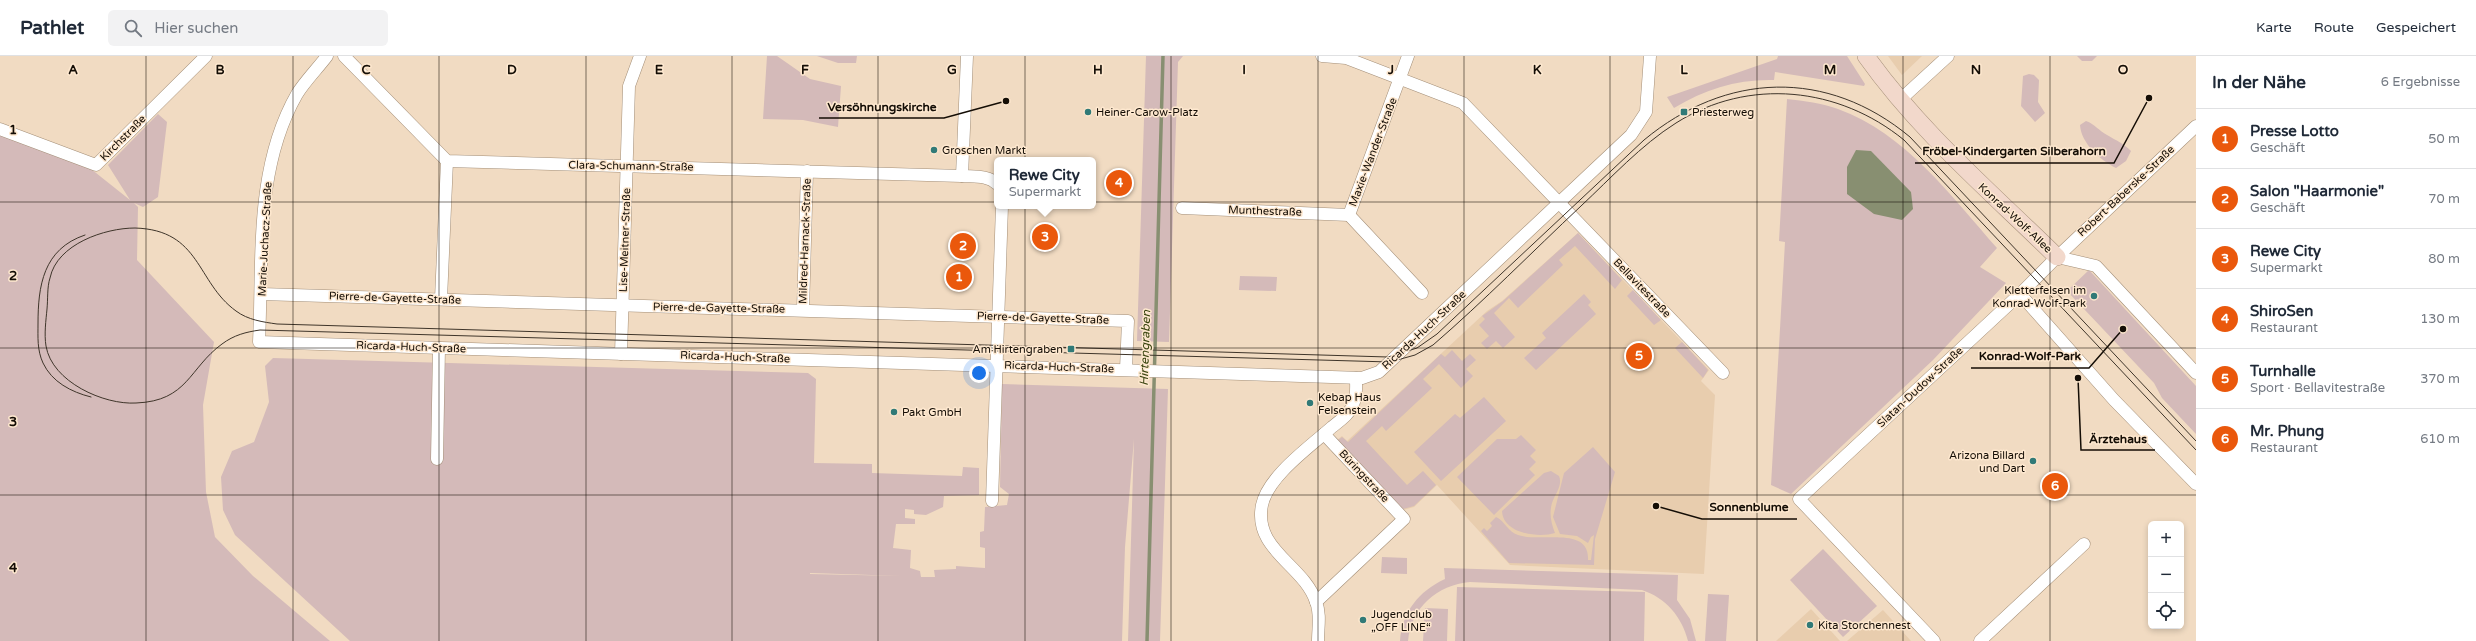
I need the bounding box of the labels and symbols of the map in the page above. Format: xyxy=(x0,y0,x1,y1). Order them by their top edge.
text: A xyxy=(68,62,78,78)
text: B xyxy=(215,62,225,78)
text: C xyxy=(361,62,371,78)
text: D xyxy=(507,62,517,78)
text: E xyxy=(655,62,663,78)
text: F xyxy=(801,62,809,78)
text: G xyxy=(947,62,957,78)
text: H xyxy=(1093,62,1103,78)
text: I xyxy=(1242,62,1246,78)
text: J xyxy=(1387,62,1394,78)
text: K xyxy=(1533,62,1542,78)
text: L xyxy=(1680,62,1688,78)
text: M xyxy=(1824,62,1836,78)
text: N xyxy=(1971,62,1981,78)
text: O xyxy=(2118,62,2129,78)
callout: Versöhnungskirche xyxy=(819,94,944,118)
street label: Maxie-Wander-Straße xyxy=(1346,96,1400,208)
text: Versöhnungskirche xyxy=(827,100,937,115)
place label: Heiner-Carow-Platz xyxy=(1096,106,1199,119)
place label: Priesterweg xyxy=(1692,106,1754,119)
marker: Heiner-Carow-Platz xyxy=(1083,107,1093,117)
marker: Priesterweg xyxy=(1679,107,1689,117)
street label: Kirchstraße xyxy=(97,112,149,164)
text: 1 xyxy=(9,122,17,138)
callout: Fröbel-Kindergarten Silberahorn xyxy=(1915,139,2114,163)
street label: Robert-Baberske-Straße xyxy=(2075,143,2177,239)
place label: Groschen Markt xyxy=(942,144,1026,157)
text: Fröbel-Kindergarten Silberahorn xyxy=(1922,144,2106,159)
marker: Groschen Markt xyxy=(929,145,939,155)
street label: Clara-Schumann-Straße xyxy=(568,158,694,174)
pin: 4 xyxy=(1106,168,1132,198)
street label: Mildred-Harnack-Straße xyxy=(796,178,814,304)
street label: Konrad-Wolf-Allee xyxy=(1975,180,2055,256)
street label: Marie-Juchacz-Straße xyxy=(256,181,274,297)
street label: Lise-Meitner-Straße xyxy=(617,188,633,292)
street label: Munthestraße xyxy=(1228,203,1302,219)
pin: 3 xyxy=(1032,222,1058,252)
pin: 2 xyxy=(950,231,976,261)
street label: Bellavitestraße xyxy=(1611,256,1673,320)
pin: 1 xyxy=(946,262,972,292)
text: 2 xyxy=(9,268,17,284)
place label: Kletterfelsen im Konrad-Wolf-Park xyxy=(1992,284,2086,310)
street label: Ricarda-Huch-Straße xyxy=(1379,288,1469,372)
street label: Pierre-de-Gayette-Straße xyxy=(329,289,461,307)
marker: Kletterfelsen im Konrad-Wolf-Park xyxy=(2089,291,2099,301)
street label: Pierre-de-Gayette-Straße xyxy=(653,300,785,316)
street label: Pierre-de-Gayette-Straße xyxy=(977,309,1109,327)
water label: Hirtengraben xyxy=(1137,309,1153,386)
street label: Ricarda-Huch-Straße xyxy=(356,339,466,355)
pin: 5 xyxy=(1626,341,1652,371)
place label: Am Hirtengraben xyxy=(973,343,1063,356)
marker: Am Hirtengraben xyxy=(1066,344,1076,354)
street label: Slatan-Dudow-Straße xyxy=(1874,344,1966,430)
callout: Konrad-Wolf-Park xyxy=(1971,344,2089,368)
street label: Ricarda-Huch-Straße xyxy=(680,349,790,365)
text: Konrad-Wolf-Park xyxy=(1979,349,2082,363)
street label: Ricarda-Huch-Straße xyxy=(1004,359,1114,375)
your location xyxy=(969,363,989,383)
place label: Kebap Haus Felsenstein xyxy=(1318,391,1381,417)
marker: Kebap Haus Felsenstein xyxy=(1305,398,1315,408)
place label: Pakt GmbH xyxy=(902,406,962,419)
marker: Pakt GmbH xyxy=(889,407,899,417)
text: 3 xyxy=(9,414,17,430)
callout: Ärztehaus xyxy=(2081,426,2155,450)
text: Ärztehaus xyxy=(2089,432,2147,446)
street label: Büringstraße xyxy=(1336,447,1392,505)
place label: Arizona Billard und Dart xyxy=(1949,449,2025,475)
marker: Arizona Billard und Dart xyxy=(2028,456,2038,466)
pin: 6 xyxy=(2042,471,2068,501)
callout: Sonnenblume xyxy=(1702,495,1797,519)
text: Sonnenblume xyxy=(1709,500,1789,514)
text: 4 xyxy=(9,560,18,576)
place label: Jugendclub „OFF LINE“ xyxy=(1371,608,1432,634)
marker: Jugendclub „OFF LINE“ xyxy=(1358,615,1368,625)
place label: Kita Storchennest xyxy=(1818,619,1911,632)
marker: Kita Storchennest xyxy=(1805,620,1815,630)

